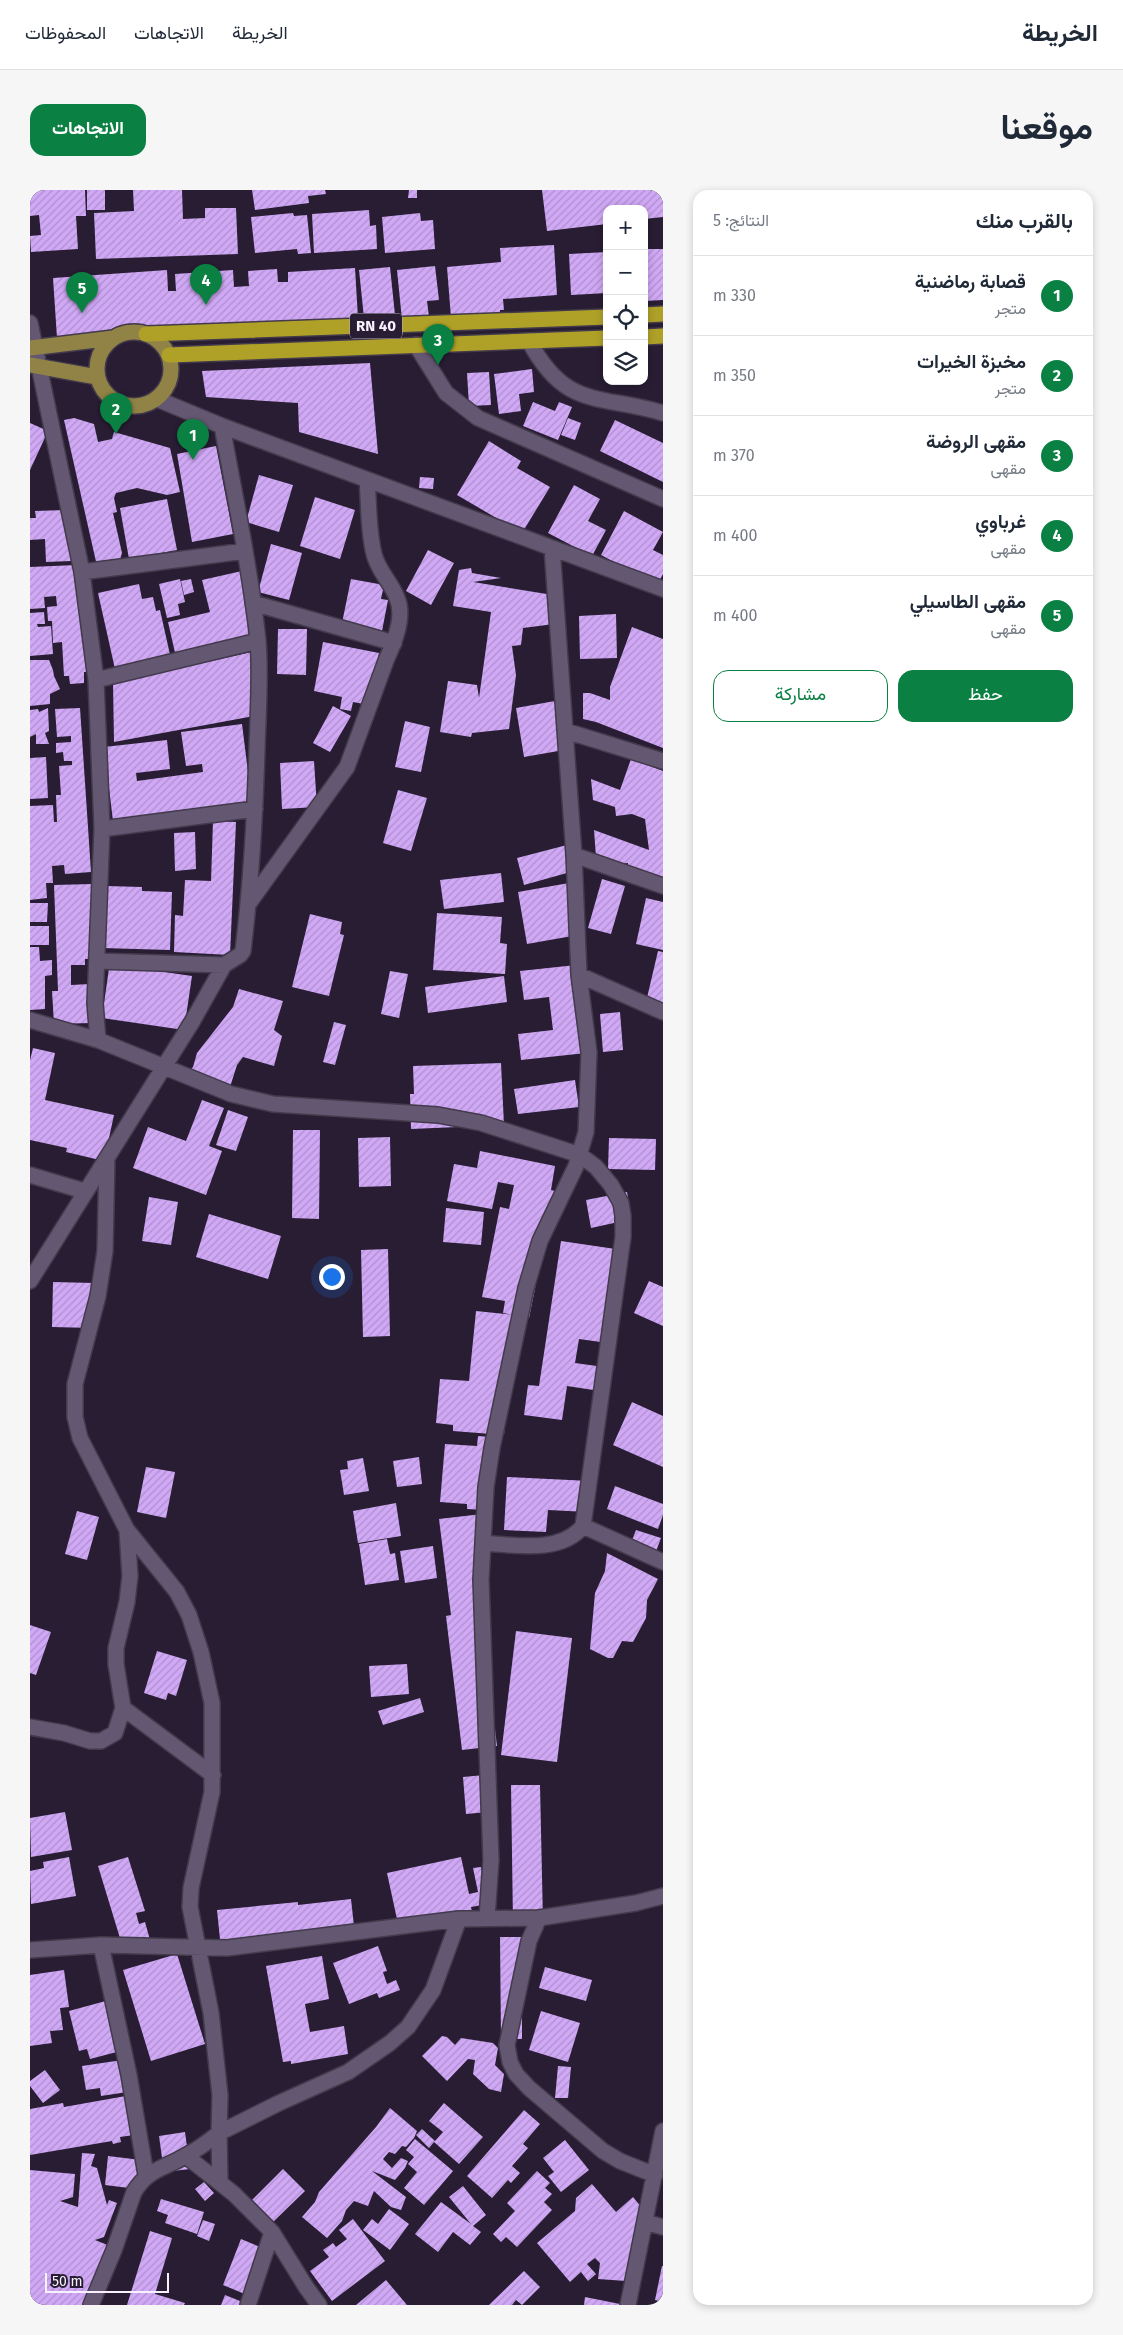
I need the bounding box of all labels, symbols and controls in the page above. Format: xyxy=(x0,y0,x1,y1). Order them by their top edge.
text: الخريطة xyxy=(1022,19,1098,47)
text: المحفوظات xyxy=(25,22,106,44)
text: الاتجاهات xyxy=(134,22,204,44)
text: الخريطة xyxy=(232,22,288,44)
button: الاتجاهات xyxy=(30,104,146,156)
text: موقعنا xyxy=(1000,106,1093,148)
map controls xyxy=(603,205,648,385)
button: + xyxy=(603,205,648,250)
text: بالقرب منك xyxy=(976,208,1073,234)
text: النتائج: 5 xyxy=(713,211,769,230)
button: − xyxy=(603,250,648,295)
pin: 4 xyxy=(190,264,222,305)
text: قصابة رماضنية xyxy=(915,270,1026,293)
pin: 5 xyxy=(66,272,98,313)
text: 330 m xyxy=(713,286,756,305)
text: 1 xyxy=(1053,286,1061,305)
button: locate xyxy=(603,295,648,340)
text: متجر xyxy=(995,299,1026,318)
road number: RN 40 xyxy=(350,314,402,338)
pin: 3 xyxy=(422,324,454,365)
button: layers xyxy=(603,340,648,385)
text: مخبزة الخيرات xyxy=(917,350,1026,373)
text: 350 m xyxy=(713,366,756,385)
text: 2 xyxy=(1053,366,1061,385)
text: متجر xyxy=(995,379,1026,398)
pin: 2 xyxy=(100,393,132,434)
pin: 1 xyxy=(177,419,209,460)
text: مقهى الروضة xyxy=(926,430,1026,453)
text: 370 m xyxy=(713,446,755,465)
text: 3 xyxy=(1053,446,1061,465)
text: مقهى xyxy=(991,459,1026,478)
text: غرباوي xyxy=(975,510,1026,533)
text: 400 m xyxy=(713,526,757,545)
text: 4 xyxy=(1052,526,1062,545)
text: مقهى xyxy=(991,539,1026,558)
text: مقهى الطاسيلي xyxy=(910,590,1026,613)
text: 400 m xyxy=(713,606,757,625)
text: 5 xyxy=(1053,606,1061,625)
text: مقهى xyxy=(991,619,1026,638)
button: مشاركة xyxy=(713,670,888,722)
button: حفظ xyxy=(898,670,1073,722)
your location xyxy=(319,1264,345,1290)
scale bar xyxy=(45,2270,169,2293)
text: 50 m xyxy=(52,2273,83,2290)

